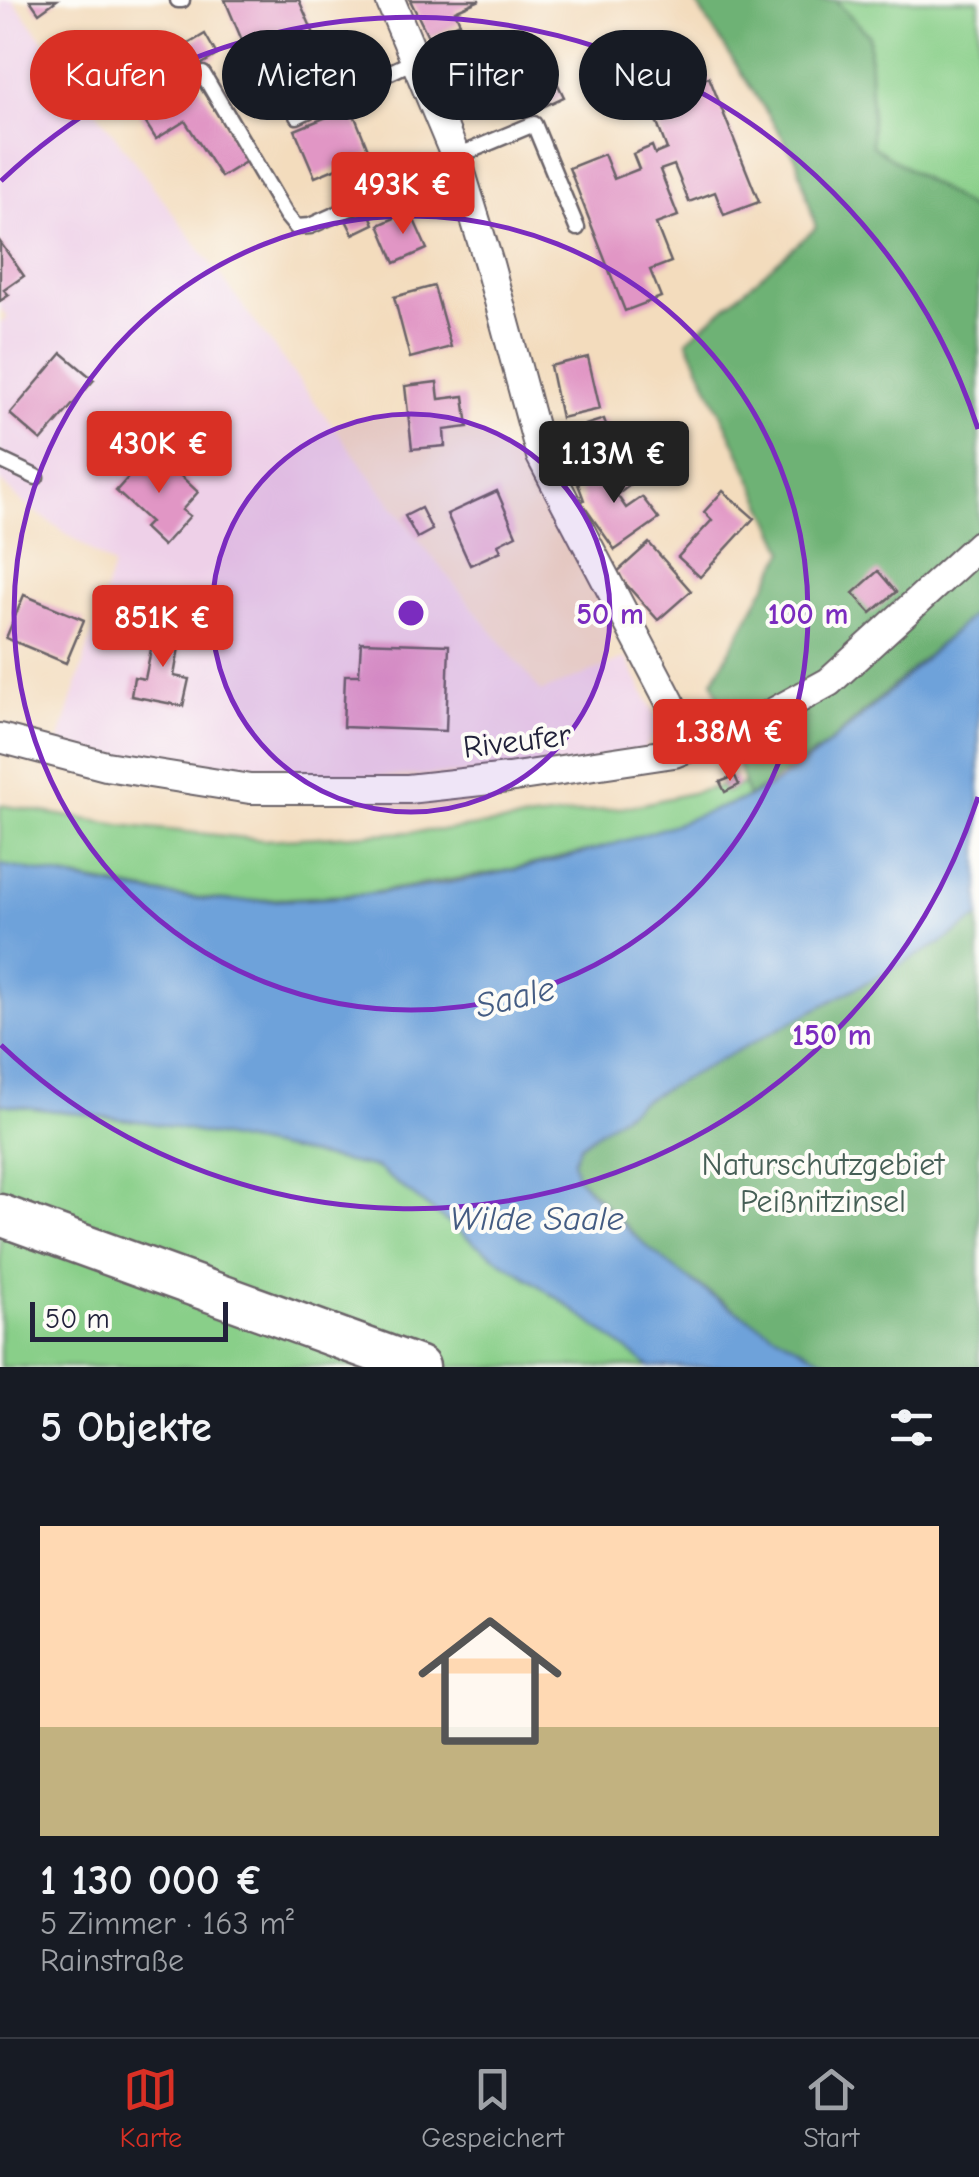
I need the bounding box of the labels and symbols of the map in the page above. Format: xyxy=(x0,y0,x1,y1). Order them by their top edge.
pin: 493K € xyxy=(322,152,484,237)
pin: 430K € xyxy=(78,411,240,496)
pin: 1.13M € xyxy=(522,421,706,506)
pin: 851K € xyxy=(82,585,244,670)
centre of rings xyxy=(393,595,429,631)
text: 50 m xyxy=(576,597,644,632)
text: 100 m xyxy=(768,597,848,632)
pin: 1.38M € xyxy=(638,699,822,784)
street label: Riveufer xyxy=(461,716,573,766)
water label: Saale xyxy=(471,967,559,1027)
text: 150 m xyxy=(792,1018,872,1053)
park label: Naturschutzgebiet Peißnitzinsel xyxy=(702,1146,945,1220)
water label: Wilde Saale xyxy=(450,1198,624,1239)
scale bar xyxy=(30,1297,228,1342)

